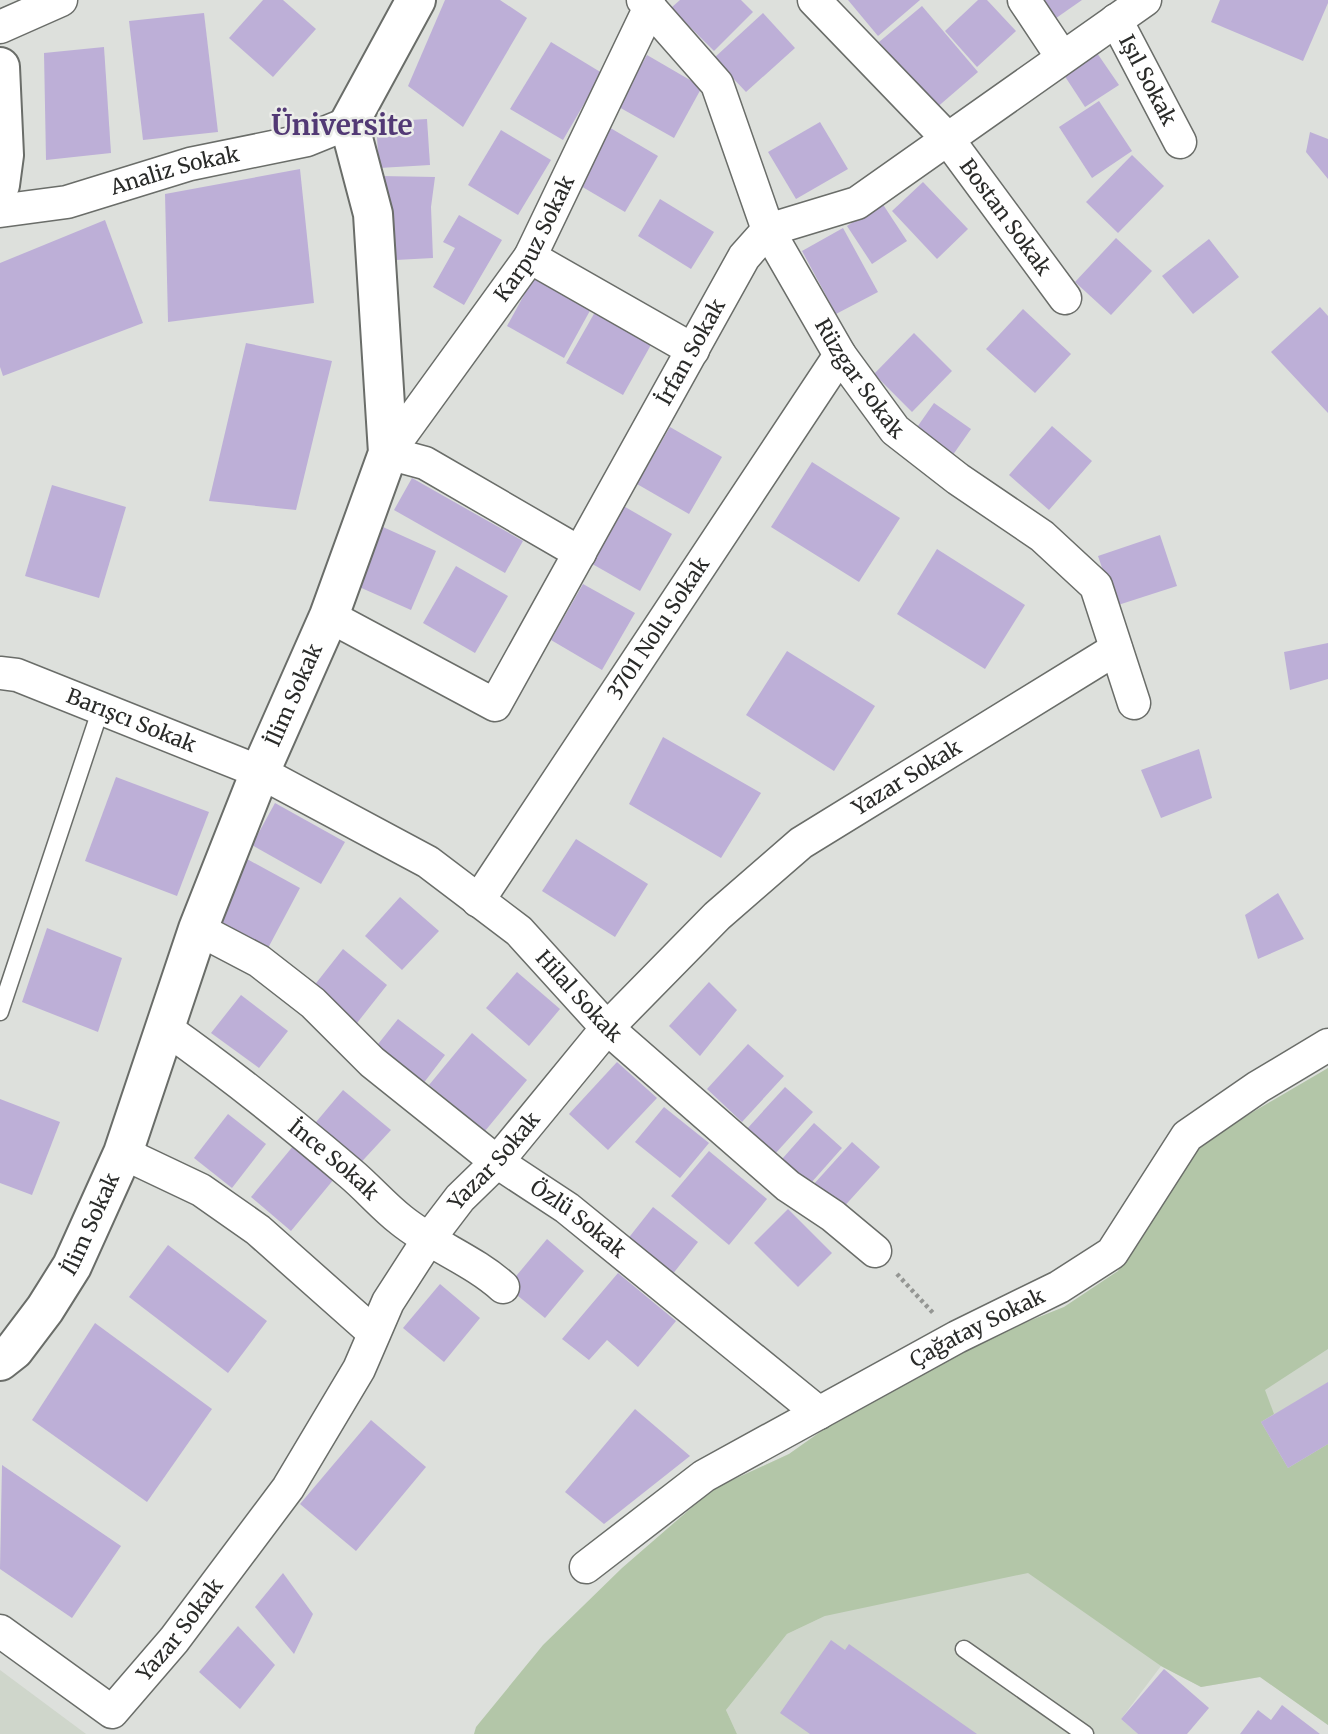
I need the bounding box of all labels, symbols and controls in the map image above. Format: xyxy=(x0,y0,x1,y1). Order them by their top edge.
street label: Işıl Sokak xyxy=(1113,30,1183,131)
district label: Üniversite xyxy=(271,107,413,143)
street label: Analiz Sokak xyxy=(106,140,242,201)
street label: Bostan Sokak xyxy=(954,153,1058,281)
street label: Karpuz Sokak xyxy=(488,170,580,307)
street label: İrfan Sokak xyxy=(650,293,731,410)
street label: Rüzgar Sokak xyxy=(809,314,910,445)
street label: 3701 Nolu Sokak xyxy=(601,551,716,705)
street label: İlim Sokak xyxy=(259,639,328,751)
street label: Barışcı Sokak xyxy=(62,682,201,758)
street label: Yazar Sokak xyxy=(846,733,967,822)
street label: Hilal Sokak xyxy=(530,944,628,1048)
street label: Yazar Sokak xyxy=(441,1106,546,1216)
street label: İnce Sokak xyxy=(283,1113,385,1206)
street label: İlim Sokak xyxy=(55,1168,126,1280)
street label: Özlü Sokak xyxy=(525,1174,632,1264)
street label: Çağatay Sokak xyxy=(905,1282,1050,1373)
street label: Yazar Sokak xyxy=(130,1572,229,1687)

